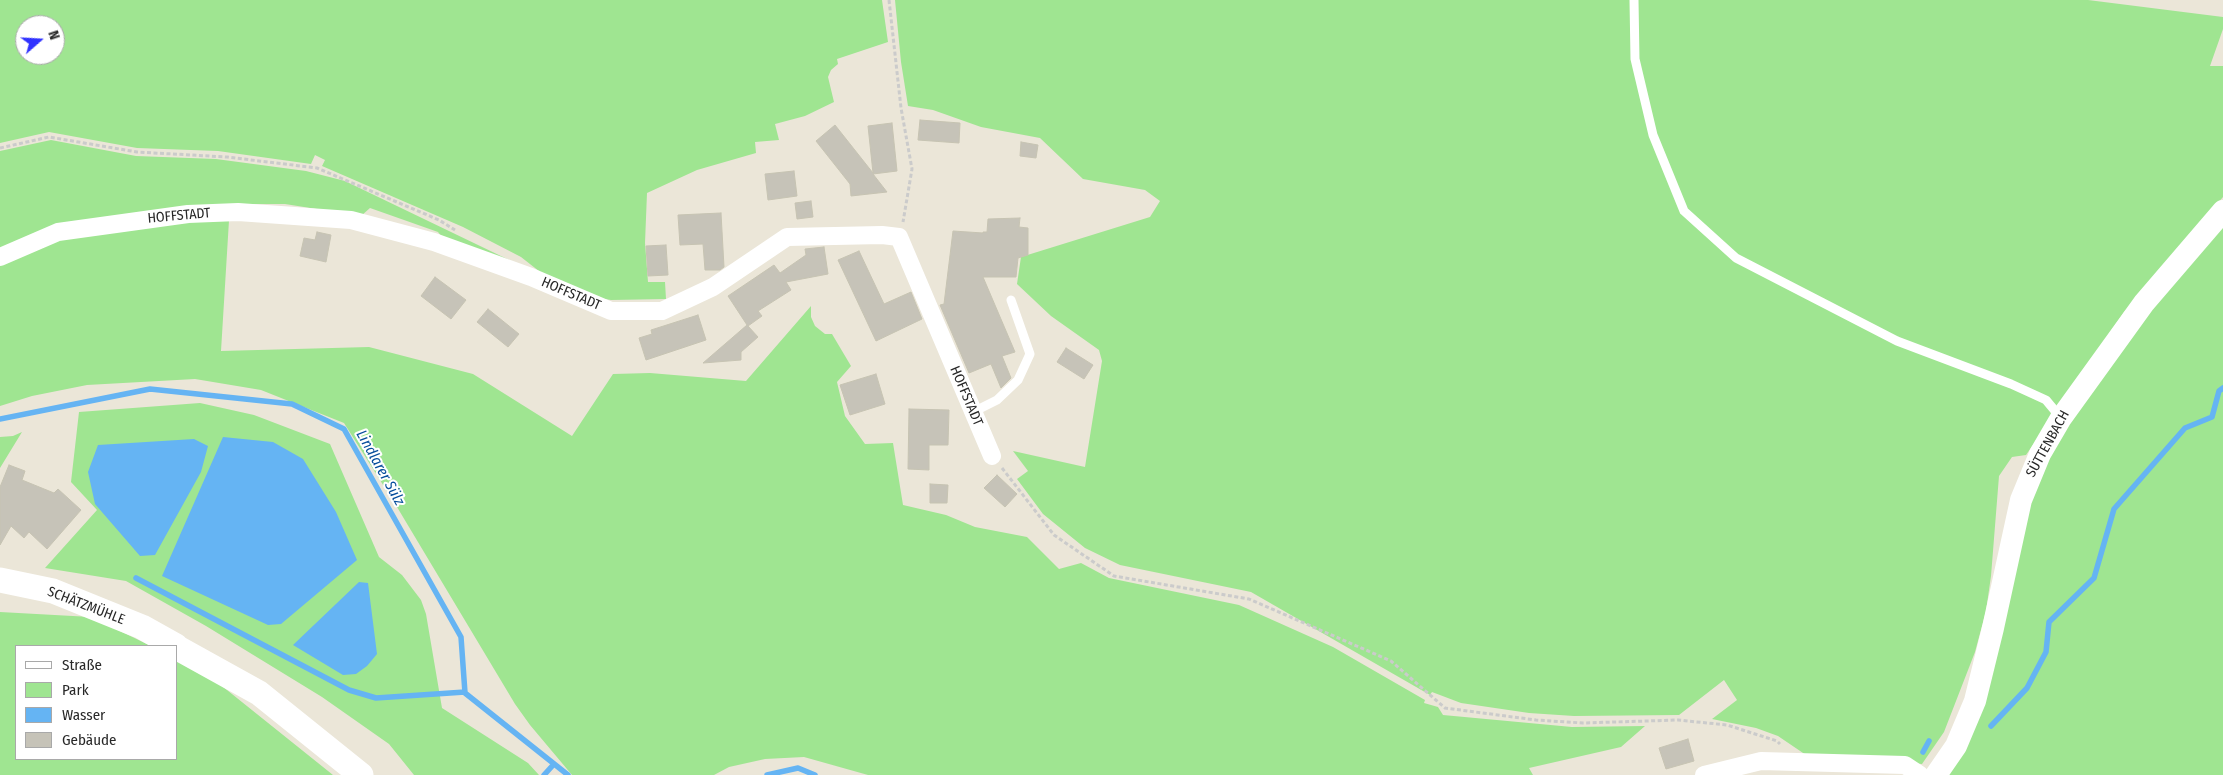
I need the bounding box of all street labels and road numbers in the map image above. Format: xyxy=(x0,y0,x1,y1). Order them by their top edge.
street label: HOFFSTADT xyxy=(147,205,211,227)
street label: HOFFSTADT xyxy=(539,274,603,314)
street label: HOFFSTADT xyxy=(946,364,986,428)
street label: SÜTTENBACH xyxy=(2023,408,2073,480)
street label: SCHÄTZMÜHLE xyxy=(45,584,127,628)

